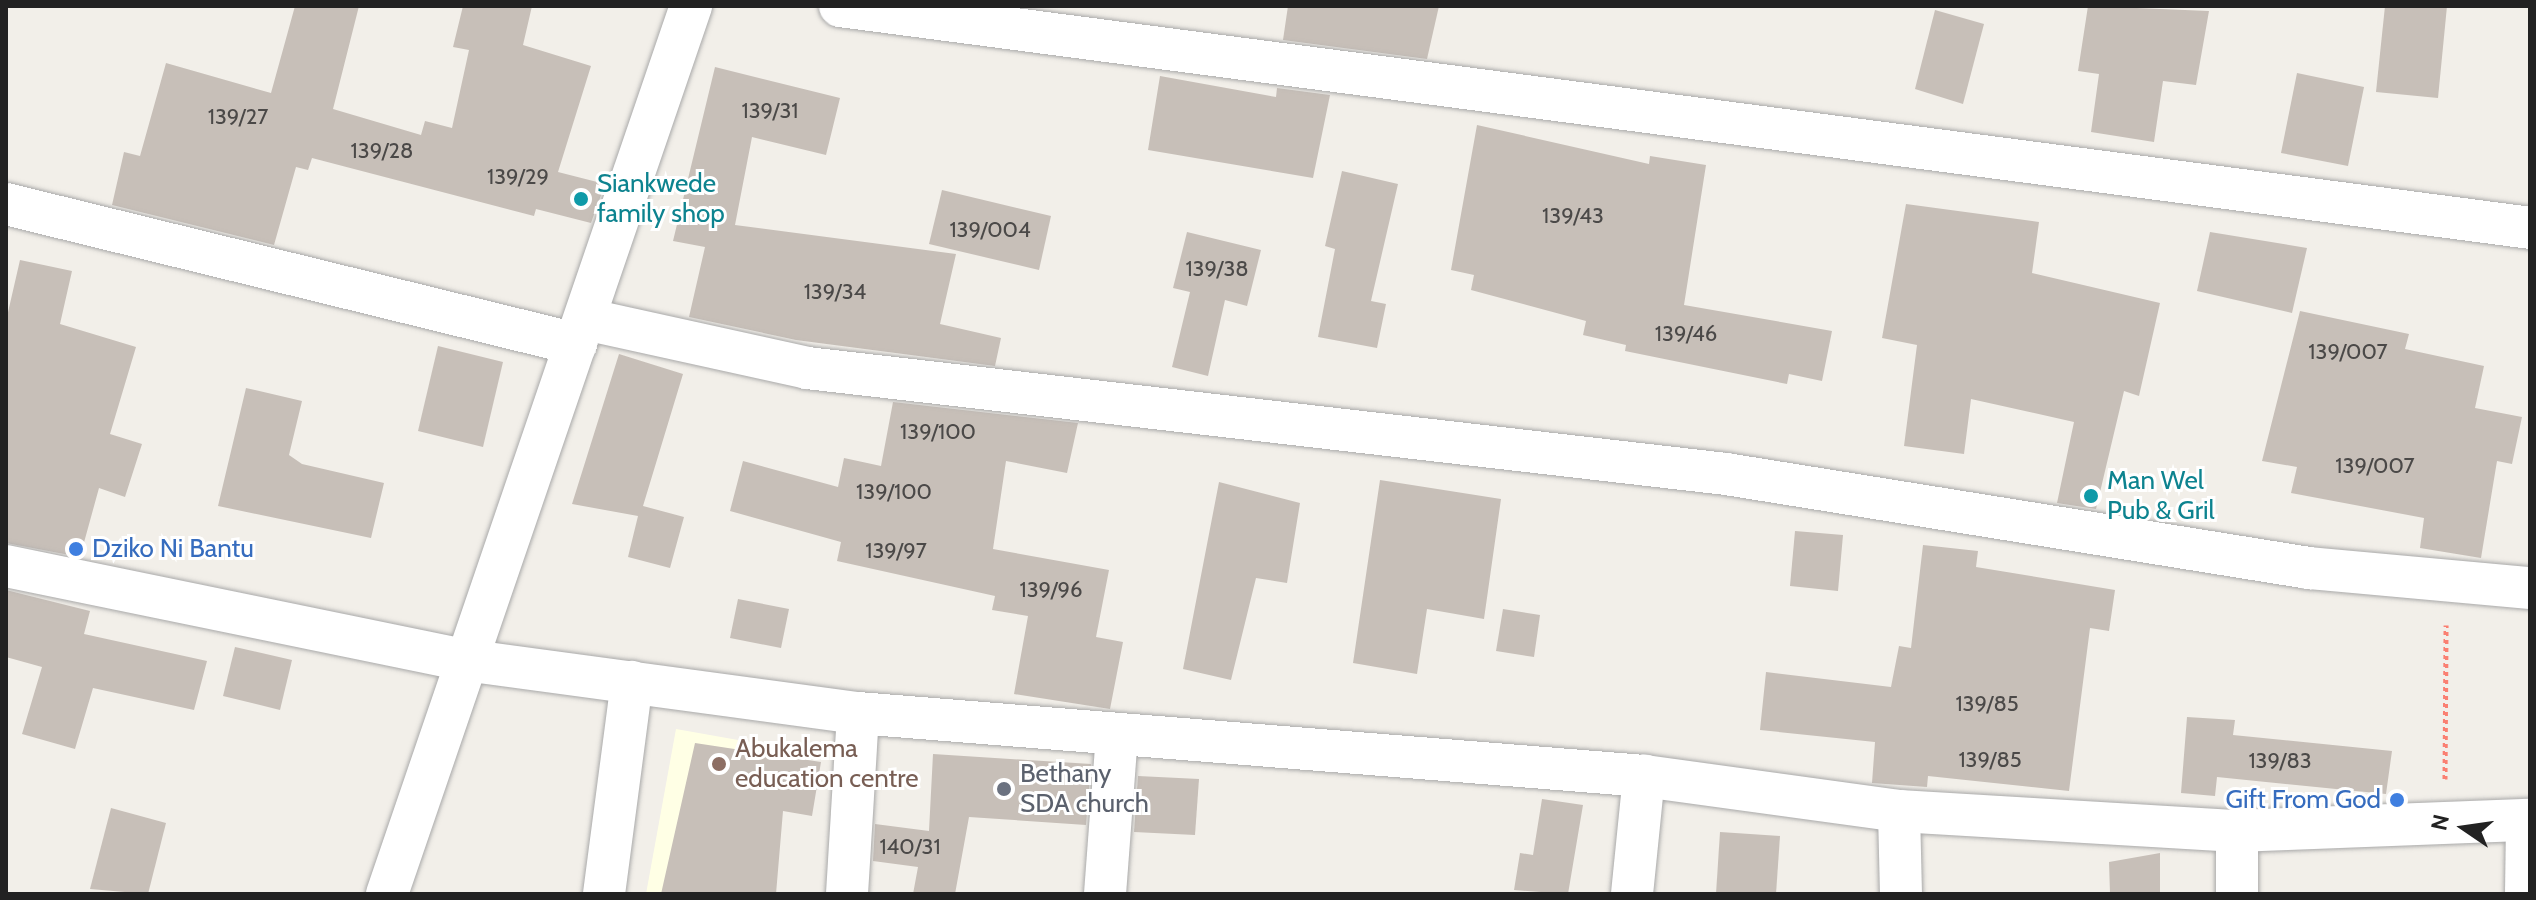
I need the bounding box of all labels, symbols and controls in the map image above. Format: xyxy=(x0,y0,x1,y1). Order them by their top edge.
house number: 139/31 xyxy=(741,98,799,124)
house number: 139/27 xyxy=(208,104,268,130)
house number: 139/28 xyxy=(351,138,413,164)
house number: 139/29 xyxy=(487,164,549,190)
place label: Siankwede family shop xyxy=(597,168,725,230)
marker: Siankwede family shop xyxy=(572,190,590,208)
house number: 139/43 xyxy=(1542,203,1604,229)
house number: 139/004 xyxy=(949,217,1031,243)
house number: 139/38 xyxy=(1185,256,1249,282)
house number: 139/34 xyxy=(804,279,866,305)
house number: 139/46 xyxy=(1655,321,1717,347)
house number: 139/007 xyxy=(2308,339,2388,365)
house number: 139/100 xyxy=(900,419,976,445)
house number: 139/007 xyxy=(2335,453,2415,479)
place label: Man Wel Pub & Gril xyxy=(2107,465,2215,526)
house number: 139/100 xyxy=(856,479,932,505)
marker: Man Wel Pub & Gril xyxy=(2082,487,2100,505)
place label: Dziko Ni Bantu xyxy=(92,533,254,565)
house number: 139/97 xyxy=(865,538,927,564)
marker: Dziko Ni Bantu xyxy=(67,540,85,558)
house number: 139/96 xyxy=(1020,577,1082,603)
house number: 139/85 xyxy=(1955,691,2019,717)
place label: Abukalema education centre xyxy=(735,733,919,794)
house number: 139/85 xyxy=(1958,747,2022,773)
house number: 139/83 xyxy=(2248,748,2312,774)
marker: Abukalema education centre xyxy=(710,755,728,773)
place label: Bethany SDA church xyxy=(1020,758,1149,820)
marker: Bethany SDA church xyxy=(995,780,1013,798)
place label: Gift From God xyxy=(2226,784,2381,816)
north arrow xyxy=(2424,788,2504,868)
marker: Gift From God xyxy=(2388,791,2406,809)
text: N xyxy=(2425,812,2455,833)
house number: 140/31 xyxy=(879,834,941,860)

